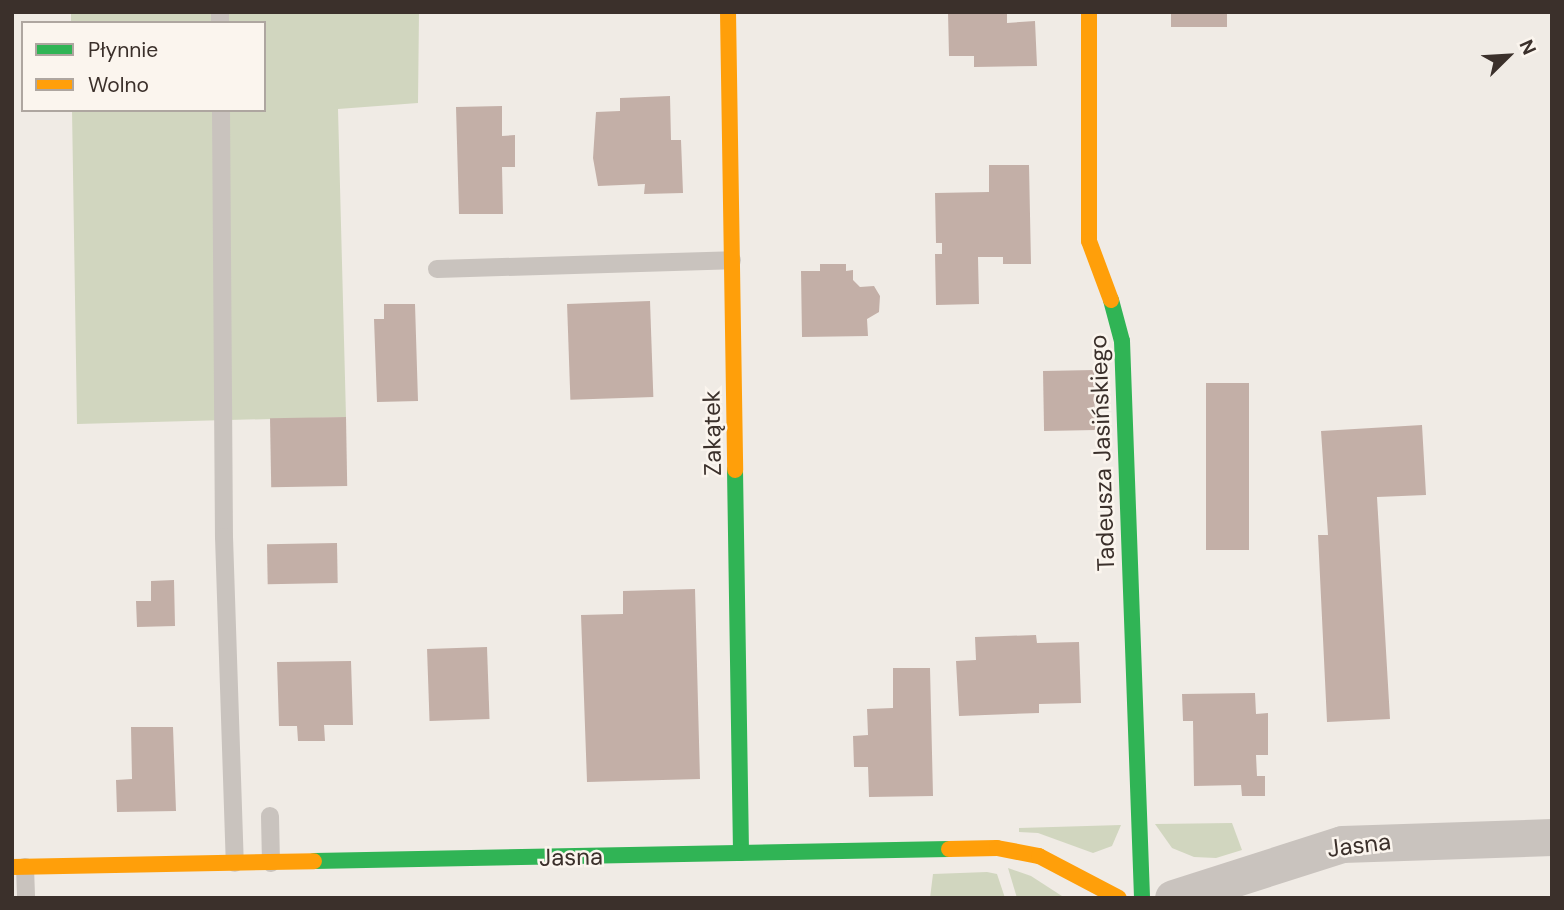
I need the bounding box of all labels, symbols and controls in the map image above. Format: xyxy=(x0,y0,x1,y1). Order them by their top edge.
legend xyxy=(21,21,266,112)
north arrow xyxy=(1473,21,1543,91)
text: Płynnie xyxy=(88,36,158,64)
text: N xyxy=(1513,36,1542,59)
text: Wolno xyxy=(88,71,149,99)
street label: Tadeusza Jasińskiego xyxy=(1083,334,1121,572)
street label: Zakątek xyxy=(697,390,727,476)
street label: Jasna xyxy=(1326,827,1392,863)
street label: Jasna xyxy=(539,842,603,872)

